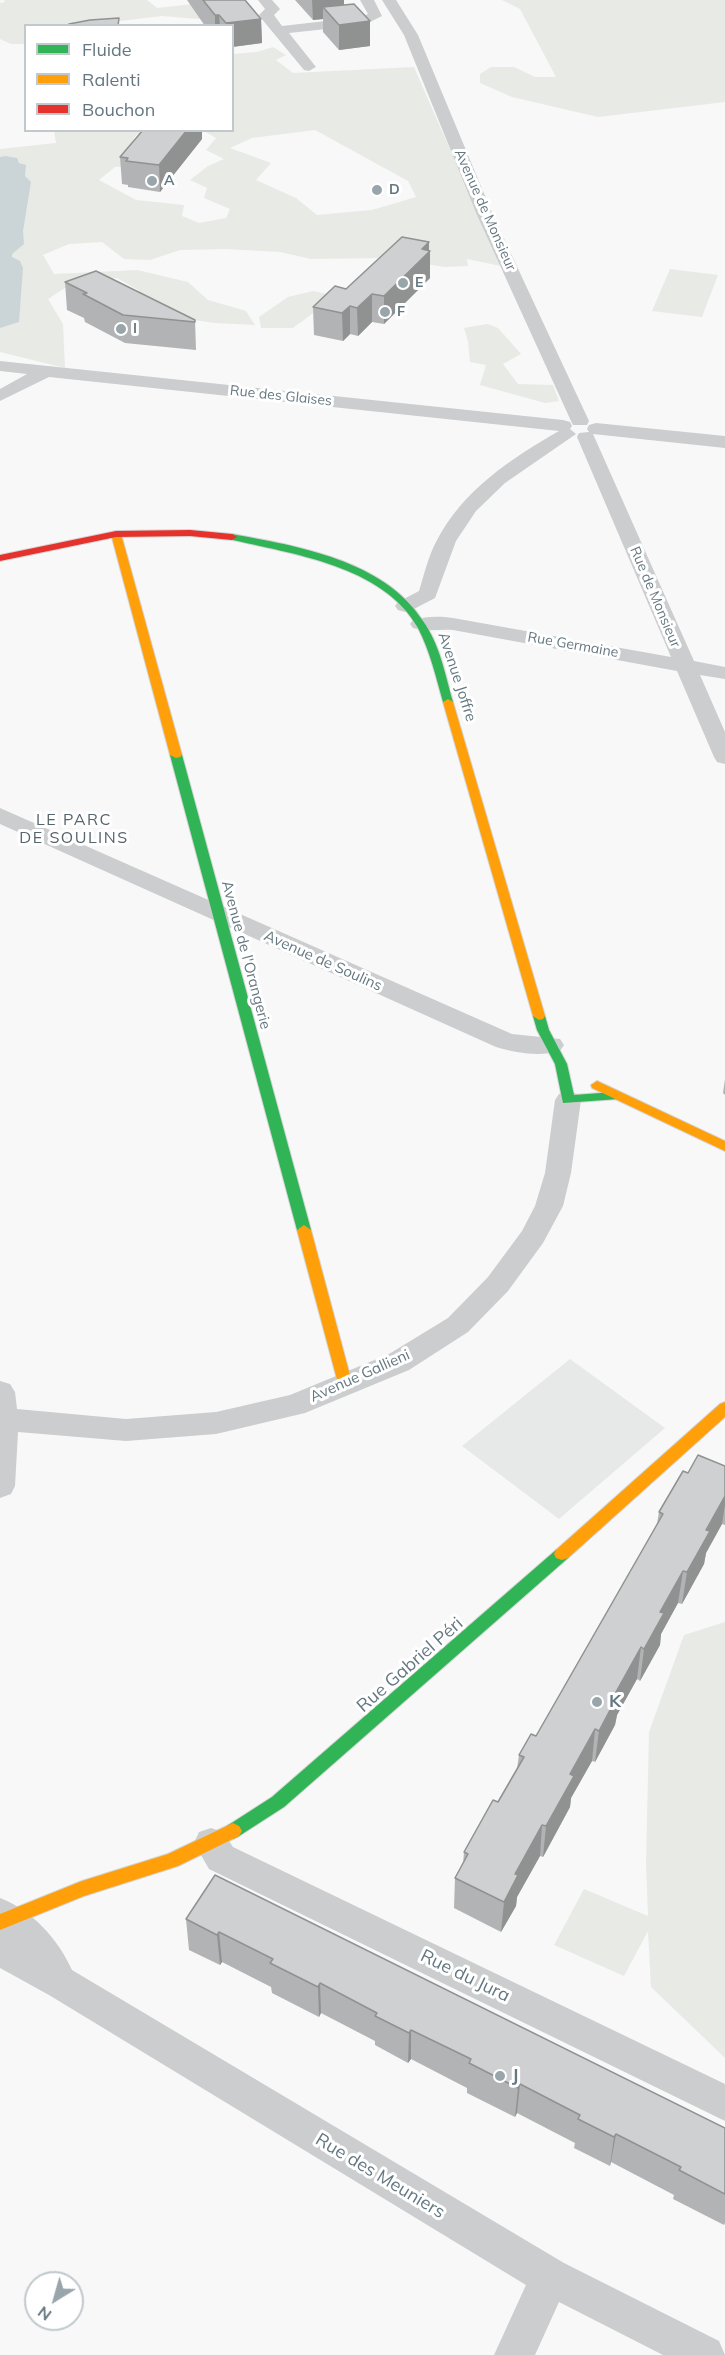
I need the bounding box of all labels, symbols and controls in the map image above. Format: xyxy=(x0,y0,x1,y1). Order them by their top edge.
legend xyxy=(24,24,234,132)
text: Fluide xyxy=(82,38,132,61)
text: Ralenti xyxy=(82,68,140,91)
text: Bouchon xyxy=(82,98,155,121)
street label: Avenue de Monsieur xyxy=(451,147,519,273)
place label: A xyxy=(164,173,174,189)
marker: A xyxy=(145,174,159,188)
place label: D xyxy=(389,182,400,198)
marker: D xyxy=(370,183,384,197)
place label: E xyxy=(415,275,423,291)
marker: E xyxy=(396,276,410,290)
place label: F xyxy=(397,304,405,320)
marker: F xyxy=(378,305,392,319)
place label: I xyxy=(133,321,137,337)
marker: I xyxy=(114,322,128,336)
street label: Rue des Glaises xyxy=(229,382,333,410)
street label: Rue de Monsieur xyxy=(626,544,684,650)
street label: Rue Germaine xyxy=(526,629,620,661)
street label: Avenue Joffre xyxy=(434,630,480,724)
district label: LE PARC DE SOULINS xyxy=(19,810,129,848)
street label: Avenue de l'Orangerie xyxy=(217,879,275,1031)
street label: Avenue de Soulins xyxy=(261,927,385,995)
street label: Avenue Gallieni xyxy=(307,1346,413,1406)
street label: Rue Gabriel Péri xyxy=(352,1613,468,1717)
place label: K xyxy=(609,1691,621,1713)
marker: K xyxy=(590,1695,604,1709)
street label: Rue du Jura xyxy=(417,1945,513,2007)
place label: J xyxy=(512,2065,519,2087)
marker: J xyxy=(493,2069,507,2083)
street label: Rue des Meuniers xyxy=(311,2129,449,2223)
north arrow xyxy=(24,2271,84,2331)
text: N xyxy=(34,2302,55,2325)

